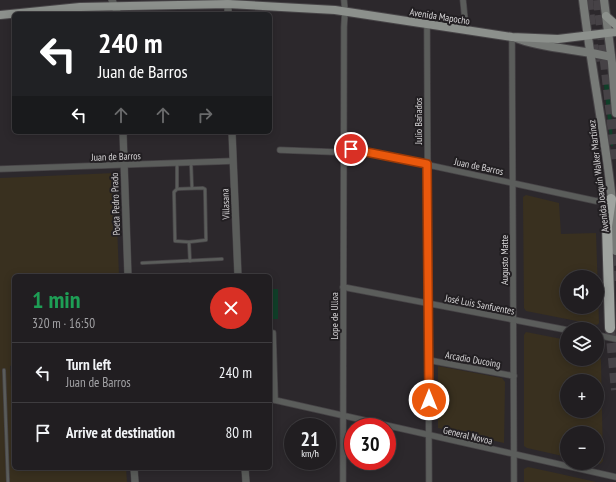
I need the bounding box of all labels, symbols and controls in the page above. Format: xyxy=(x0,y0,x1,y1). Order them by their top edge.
street label: Avenida Mapocho xyxy=(409,5,471,28)
text: 240 m xyxy=(98,24,162,61)
icon: left xyxy=(32,28,84,80)
text: Juan de Barros xyxy=(98,60,188,83)
street label: Julio Bañados xyxy=(412,97,425,145)
icon: left xyxy=(68,104,90,126)
icon: ahead xyxy=(110,104,132,126)
icon: ahead xyxy=(152,104,174,126)
icon: right xyxy=(194,104,216,126)
street label: Avenida Joaquín Walker Martínez xyxy=(585,119,612,233)
pin xyxy=(334,132,368,166)
icon: arrive xyxy=(340,138,362,160)
street label: Juan de Barros xyxy=(90,149,142,164)
street label: Juan de Barros xyxy=(452,155,505,178)
street label: Poeta Pedro Prado xyxy=(108,172,123,236)
street label: Villasana xyxy=(218,188,233,221)
street label: Augusto Matte xyxy=(498,235,511,285)
map controls xyxy=(560,270,604,470)
button: sound xyxy=(560,270,604,314)
text: 1 min xyxy=(32,284,80,315)
button: close xyxy=(210,287,252,329)
street label: José Luis Sanfuentes xyxy=(443,291,516,318)
street label: Lope de Ulloa xyxy=(328,292,341,340)
text: 320 m · 16:50 xyxy=(32,315,95,332)
button: layers xyxy=(560,322,604,366)
street label: Arcadio Ducoing xyxy=(444,348,502,371)
text: Turn left xyxy=(66,355,111,374)
icon: left xyxy=(32,362,54,384)
text: 240 m xyxy=(219,363,252,382)
text: Juan de Barros xyxy=(66,374,131,391)
button: + xyxy=(560,374,604,418)
position arrow xyxy=(408,379,450,421)
speed limit sign: 30 xyxy=(344,418,396,470)
icon: arrive xyxy=(32,422,54,444)
text: Arrive at destination xyxy=(66,423,175,442)
text: 80 m xyxy=(226,423,252,442)
street label: General Novoa xyxy=(442,423,494,448)
text: 21 xyxy=(300,426,320,452)
button: − xyxy=(560,426,604,470)
text: km/h xyxy=(301,447,319,460)

